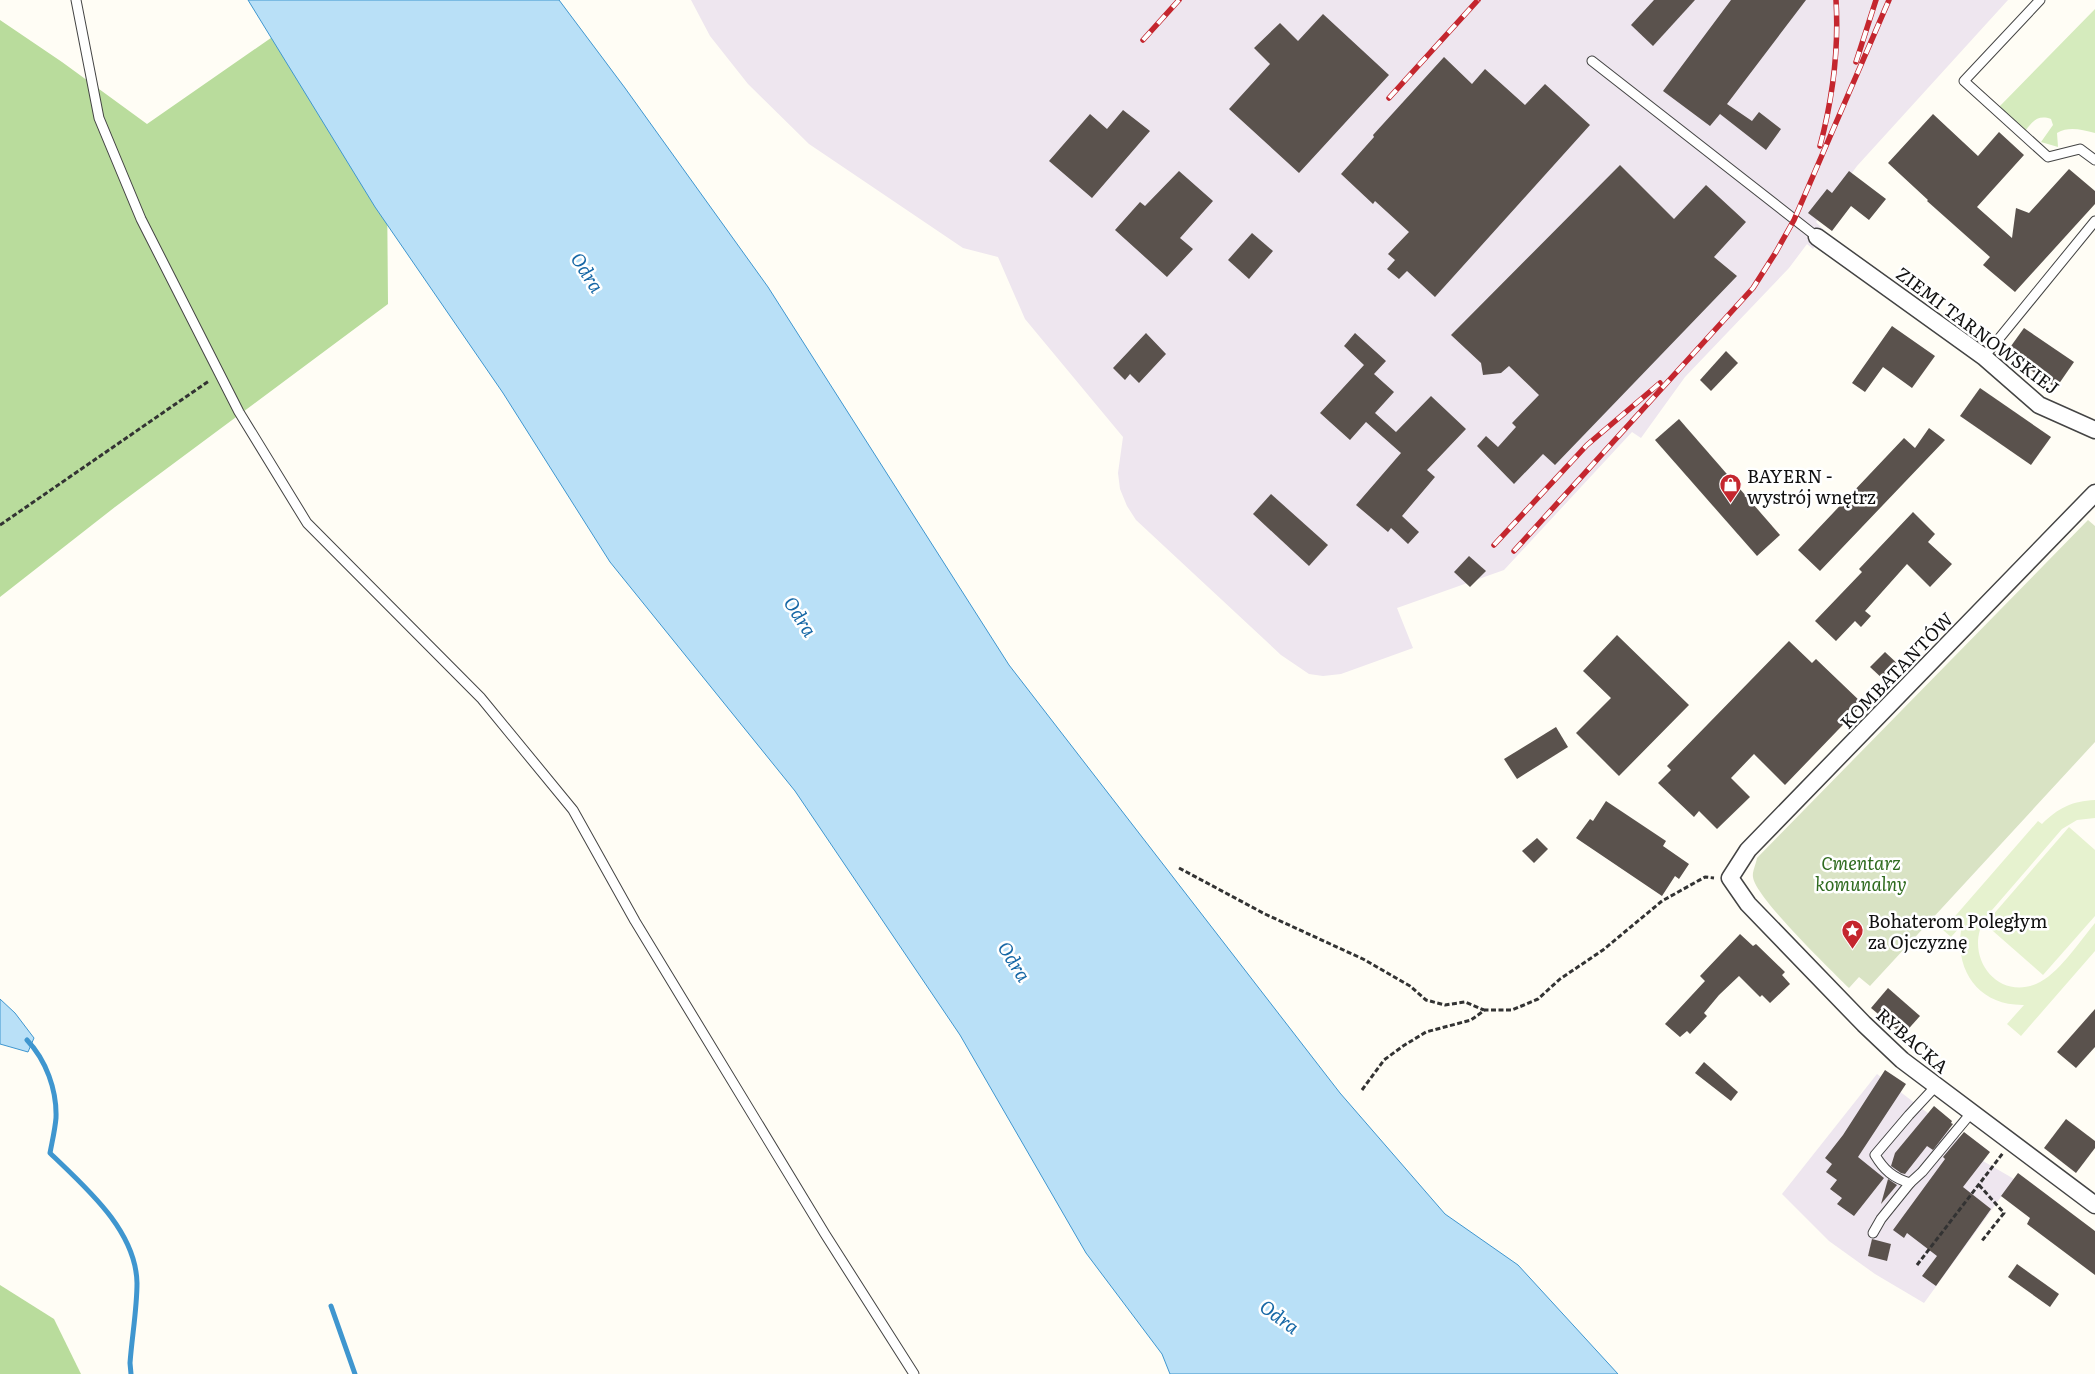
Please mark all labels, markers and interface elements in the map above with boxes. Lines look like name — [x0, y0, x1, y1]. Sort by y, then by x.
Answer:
water label: Odra — [565, 246, 611, 298]
street label: ZIEMI TARNOWSKIEJ — [1891, 260, 2065, 400]
place label: BAYERN - wystrój wnętrz — [1747, 462, 1876, 510]
shop icon: BAYERN - wystrój wnętrz — [1719, 473, 1743, 504]
water label: Odra — [778, 590, 824, 642]
street label: KOMBATANTÓW — [1833, 605, 1959, 734]
park label: Cmentarz komunalny — [1815, 849, 1907, 897]
place label: Bohaterom Poległym za Ojczyznę — [1868, 907, 2047, 955]
place icon: Bohaterom Poległym za Ojczyznę — [1840, 918, 1864, 949]
water label: Odra — [992, 935, 1038, 987]
street label: RYBACKA — [1871, 1001, 1955, 1079]
water label: Odra — [1254, 1292, 1306, 1340]

